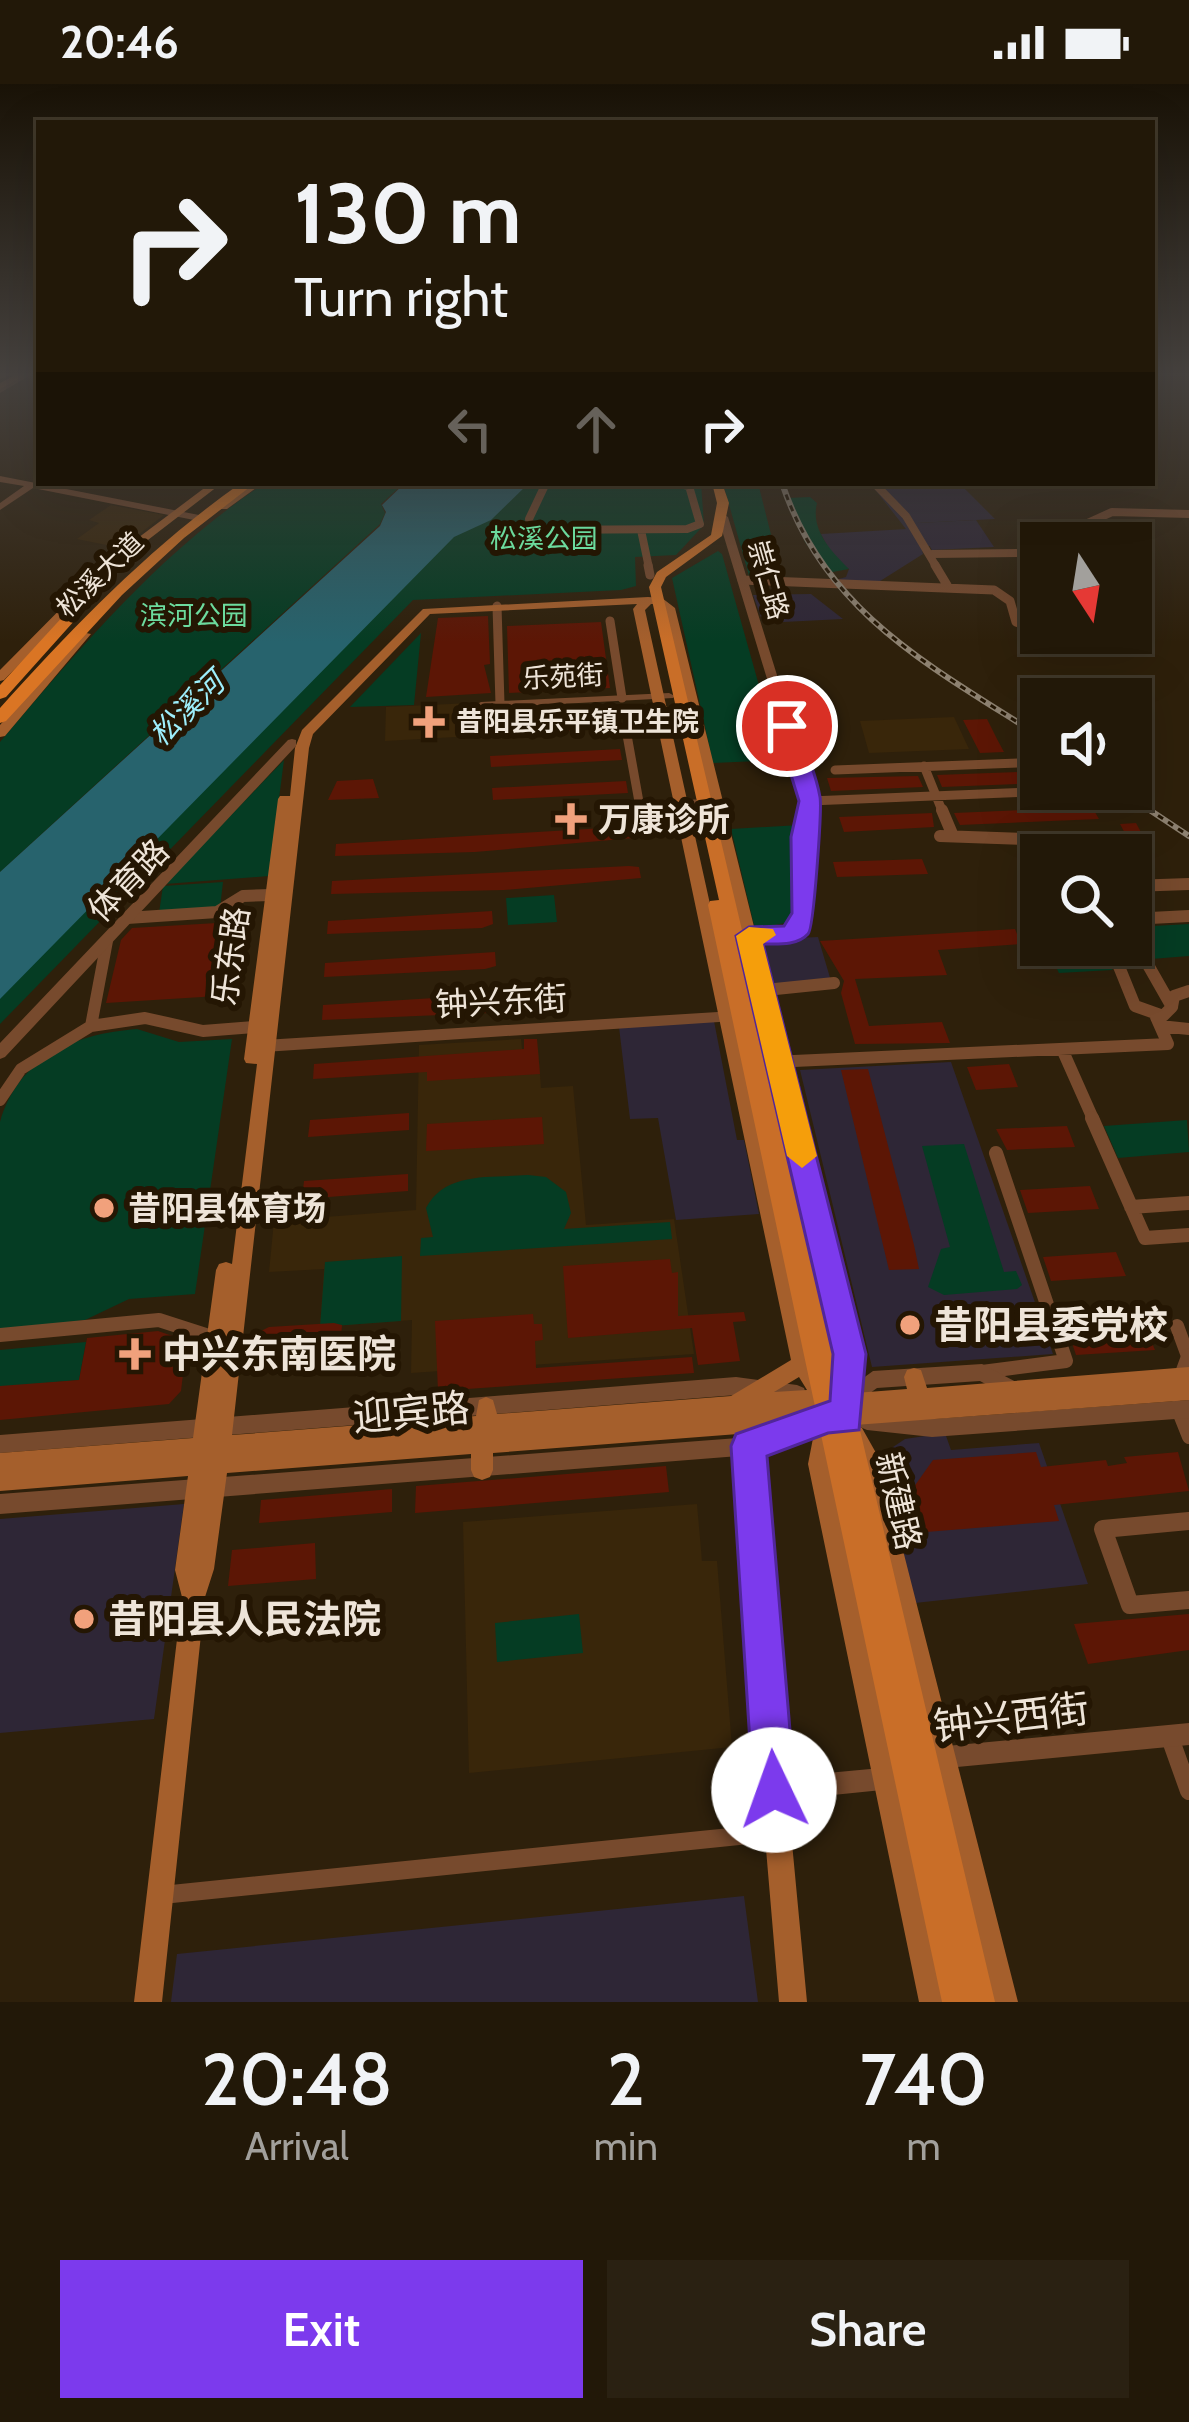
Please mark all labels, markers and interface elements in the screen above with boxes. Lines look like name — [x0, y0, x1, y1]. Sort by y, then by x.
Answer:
text: 20:46 — [60, 15, 179, 69]
text: 130 m — [294, 162, 521, 264]
icon: right — [96, 168, 252, 324]
text: Turn right — [294, 264, 508, 330]
icon: left — [437, 396, 503, 462]
icon: ahead — [563, 396, 629, 462]
icon: right — [689, 396, 755, 462]
park label: 松溪公园 — [490, 522, 598, 555]
north arrow — [1020, 522, 1152, 654]
map controls — [1020, 522, 1152, 966]
street label: 松溪大道 — [49, 525, 150, 624]
street label: 崇仁路 — [741, 536, 796, 623]
park label: 滨河公园 — [140, 599, 248, 632]
street label: 乐苑街 — [522, 658, 604, 695]
water label: 松溪河 — [141, 661, 235, 753]
pin — [736, 675, 838, 777]
button: sound — [1020, 678, 1152, 810]
icon: arrive — [754, 693, 820, 759]
place label: 昔阳县乐平镇卫生院 — [456, 705, 699, 738]
marker: 昔阳县乐平镇卫生院 — [413, 706, 445, 738]
place label: 万康诊所 — [598, 799, 730, 839]
marker: 万康诊所 — [555, 803, 587, 835]
street label: 体育路 — [79, 830, 177, 930]
button: search — [1020, 834, 1152, 966]
street label: 乐东路 — [203, 904, 257, 1008]
street label: 钟兴东街 — [434, 978, 568, 1024]
place label: 昔阳县体育场 — [128, 1188, 326, 1228]
marker: 昔阳县体育场 — [91, 1195, 117, 1221]
place label: 昔阳县委党校 — [934, 1301, 1168, 1349]
marker: 昔阳县委党校 — [897, 1312, 923, 1338]
place label: 中兴东南医院 — [162, 1330, 396, 1378]
marker: 中兴东南医院 — [119, 1338, 151, 1370]
street label: 迎宾路 — [351, 1383, 471, 1441]
street label: 新建路 — [868, 1448, 930, 1554]
place label: 昔阳县人民法院 — [108, 1595, 381, 1643]
marker: 昔阳县人民法院 — [71, 1606, 97, 1632]
street label: 钟兴西街 — [931, 1684, 1091, 1750]
position arrow — [711, 1727, 837, 1853]
text: 20:48 — [201, 2036, 393, 2123]
text: 2 — [607, 2036, 645, 2123]
text: 740 — [859, 2036, 988, 2123]
text: Arrival — [245, 2122, 349, 2170]
text: min — [594, 2122, 658, 2170]
text: m — [906, 2122, 941, 2170]
button: Exit — [60, 2260, 583, 2398]
button: Share — [607, 2260, 1129, 2398]

